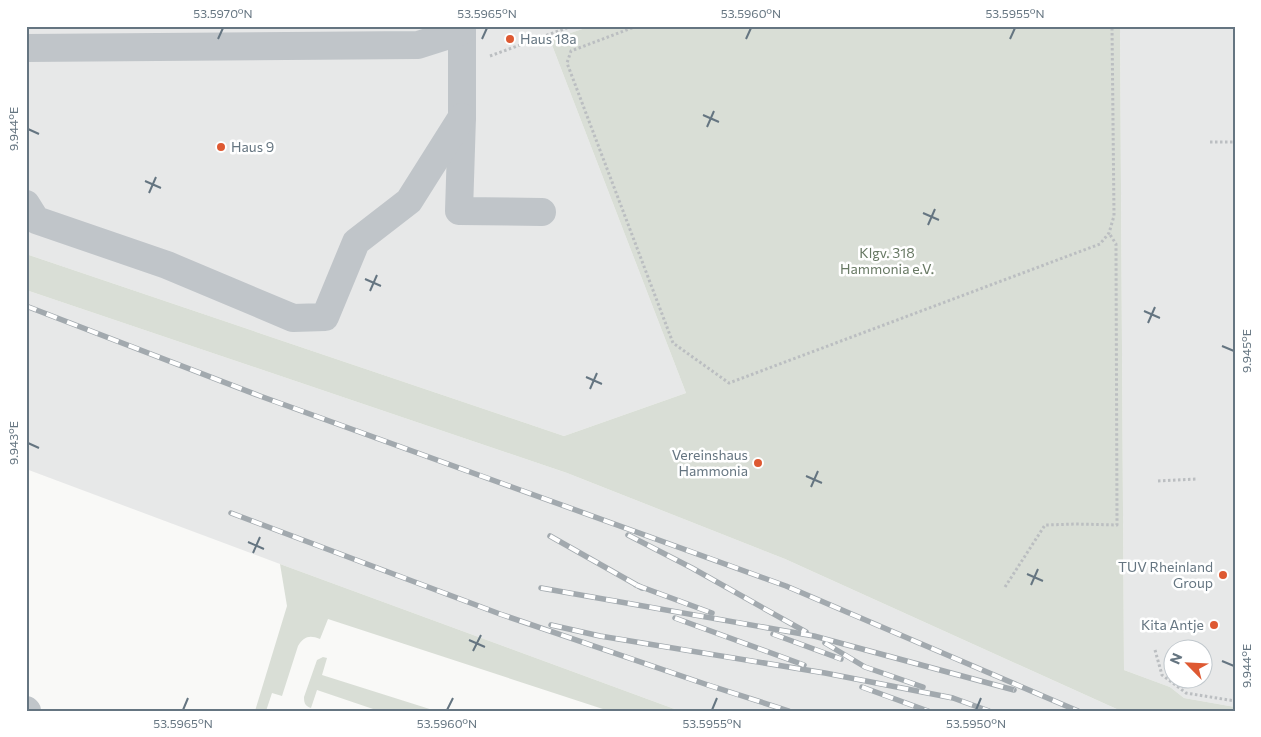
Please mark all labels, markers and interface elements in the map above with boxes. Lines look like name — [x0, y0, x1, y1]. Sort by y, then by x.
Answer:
text: 53.5970°N — [193, 6, 253, 20]
text: 53.5965°N — [457, 6, 517, 20]
text: 53.5960°N — [721, 6, 781, 20]
text: 53.5955°N — [985, 6, 1045, 20]
place label: Haus 18a — [520, 30, 577, 47]
marker: Haus 18a — [504, 33, 516, 45]
text: 9.944°E — [6, 107, 20, 151]
place label: Haus 9 — [231, 138, 274, 155]
marker: Haus 9 — [215, 141, 227, 153]
park label: Klgv. 318 Hammonia e.V. — [840, 244, 934, 277]
text: 9.945°E — [1239, 329, 1253, 373]
text: 9.943°E — [6, 421, 20, 465]
place label: Vereinshaus Hammonia — [672, 446, 748, 479]
marker: Vereinshaus Hammonia — [752, 457, 764, 469]
place label: TUV Rheinland Group — [1118, 558, 1213, 591]
marker: TUV Rheinland Group — [1217, 569, 1229, 581]
place label: Kita Antje — [1141, 616, 1204, 633]
marker: Kita Antje — [1208, 619, 1220, 631]
north arrow — [1164, 640, 1214, 690]
text: 9.944°E — [1239, 644, 1253, 688]
text: N — [1166, 650, 1186, 667]
text: 53.5965°N — [153, 716, 213, 730]
text: 53.5960°N — [417, 716, 477, 730]
text: 53.5955°N — [682, 716, 742, 730]
text: 53.5950°N — [946, 716, 1006, 730]

